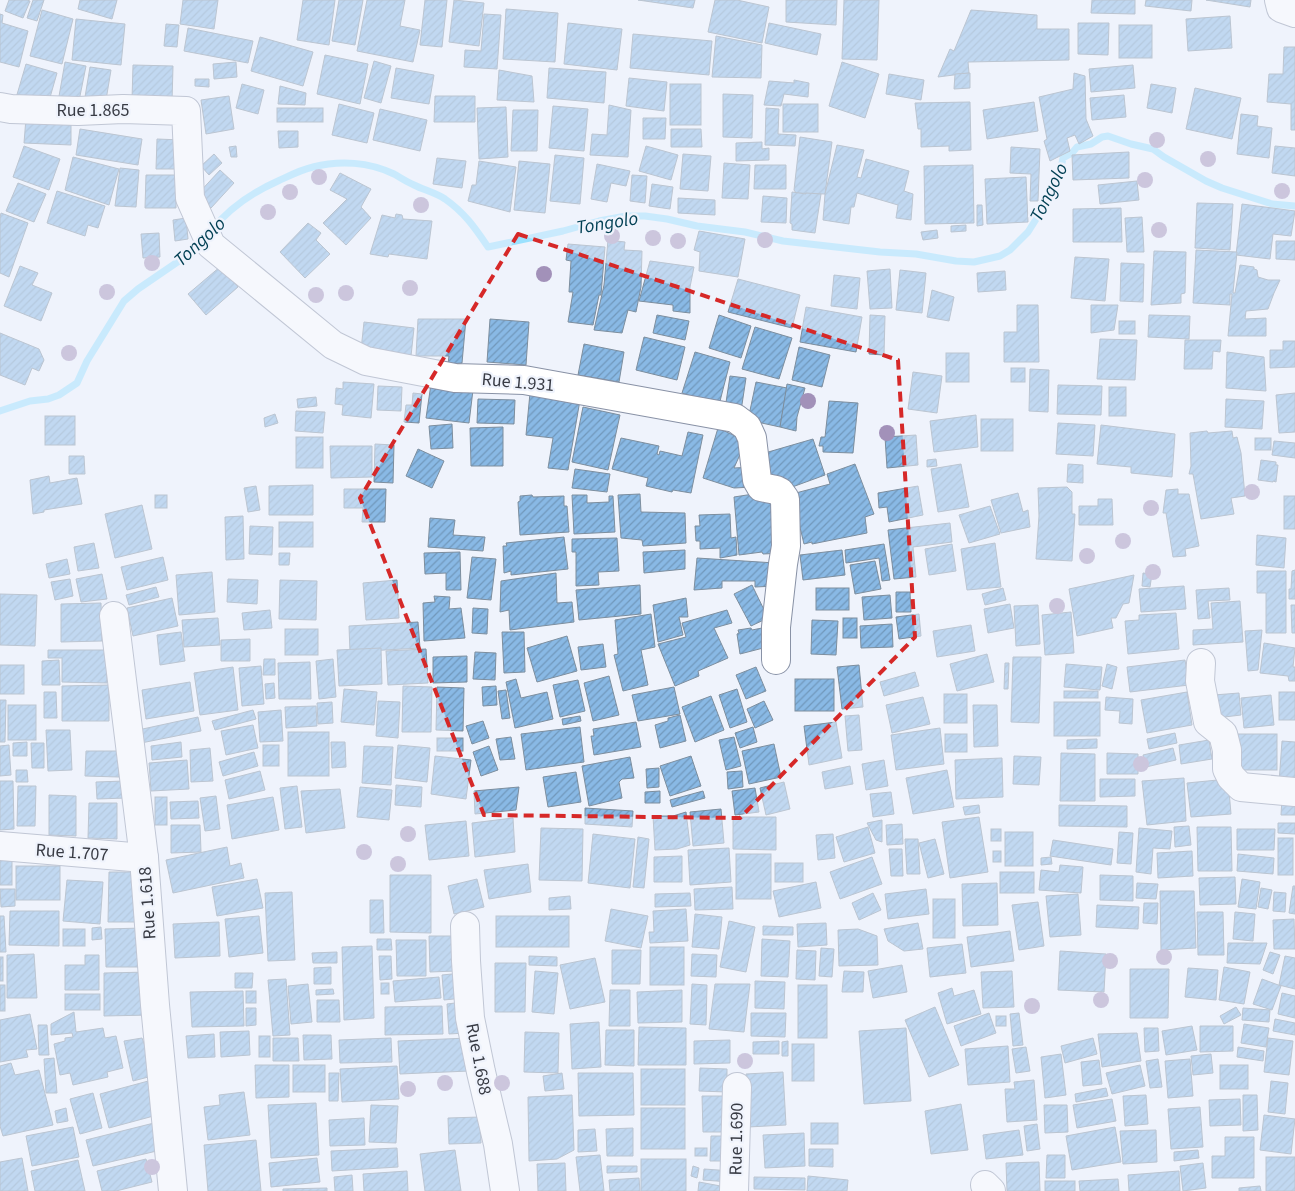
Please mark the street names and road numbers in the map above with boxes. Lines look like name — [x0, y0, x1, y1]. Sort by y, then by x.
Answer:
street label: Rue 1.865 — [57, 98, 129, 123]
street label: Rue 1.931 — [481, 367, 555, 398]
street label: Rue 1.707 — [35, 837, 109, 868]
street label: Rue 1.618 — [132, 866, 163, 940]
street label: Rue 1.688 — [459, 1021, 498, 1097]
street label: Rue 1.690 — [723, 1102, 750, 1176]

